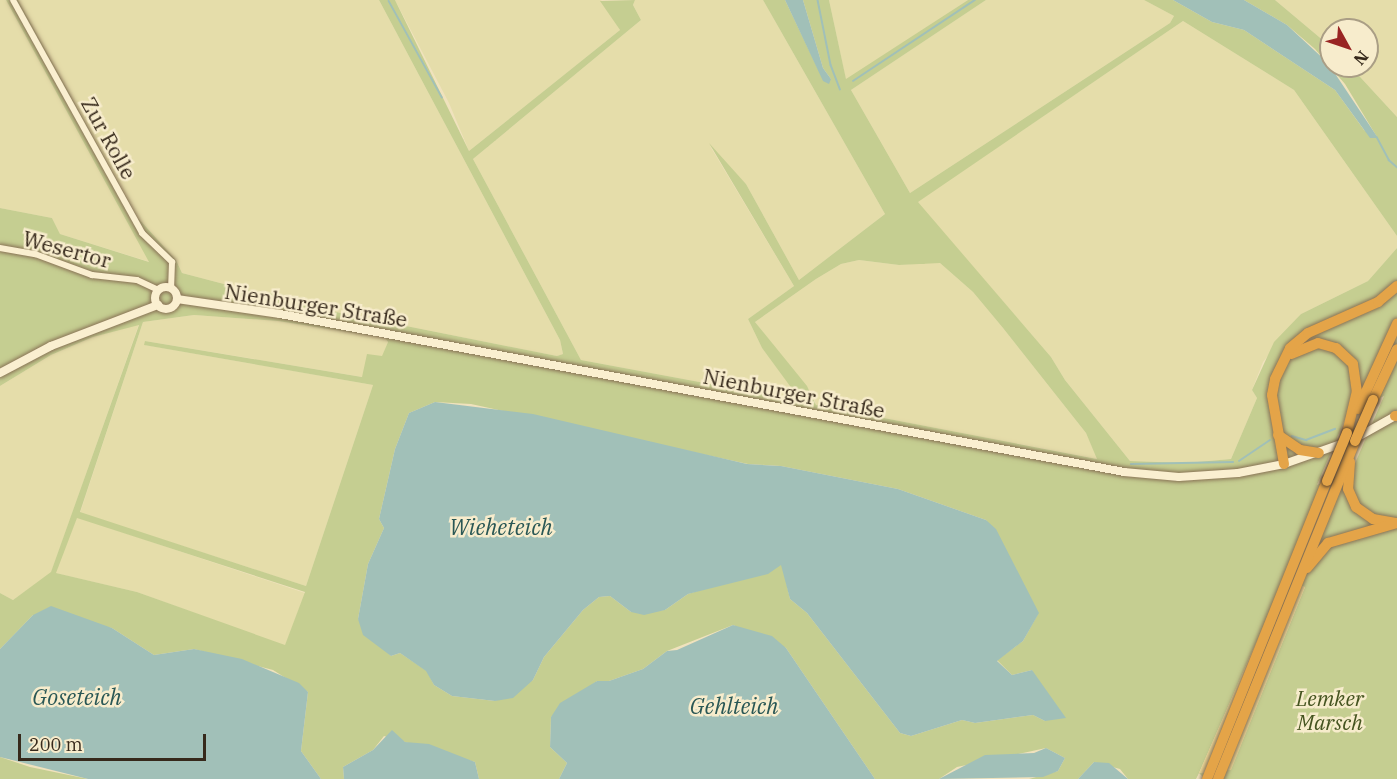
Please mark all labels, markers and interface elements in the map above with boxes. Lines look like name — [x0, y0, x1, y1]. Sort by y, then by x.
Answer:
north arrow — [1319, 18, 1379, 78]
text: N — [1350, 47, 1373, 70]
street label: Zur Rolle — [76, 93, 142, 183]
street label: Wesertor — [20, 225, 114, 273]
street label: Nienburger Straße — [223, 278, 409, 332]
street label: Nienburger Straße — [701, 363, 887, 423]
water label: Wieheteich — [449, 514, 553, 540]
water label: Goseteich — [32, 684, 122, 710]
park label: Lemker Marsch — [1296, 685, 1364, 735]
water label: Gehlteich — [690, 693, 778, 719]
scale bar — [21, 722, 208, 760]
text: 200 m — [29, 733, 83, 756]

